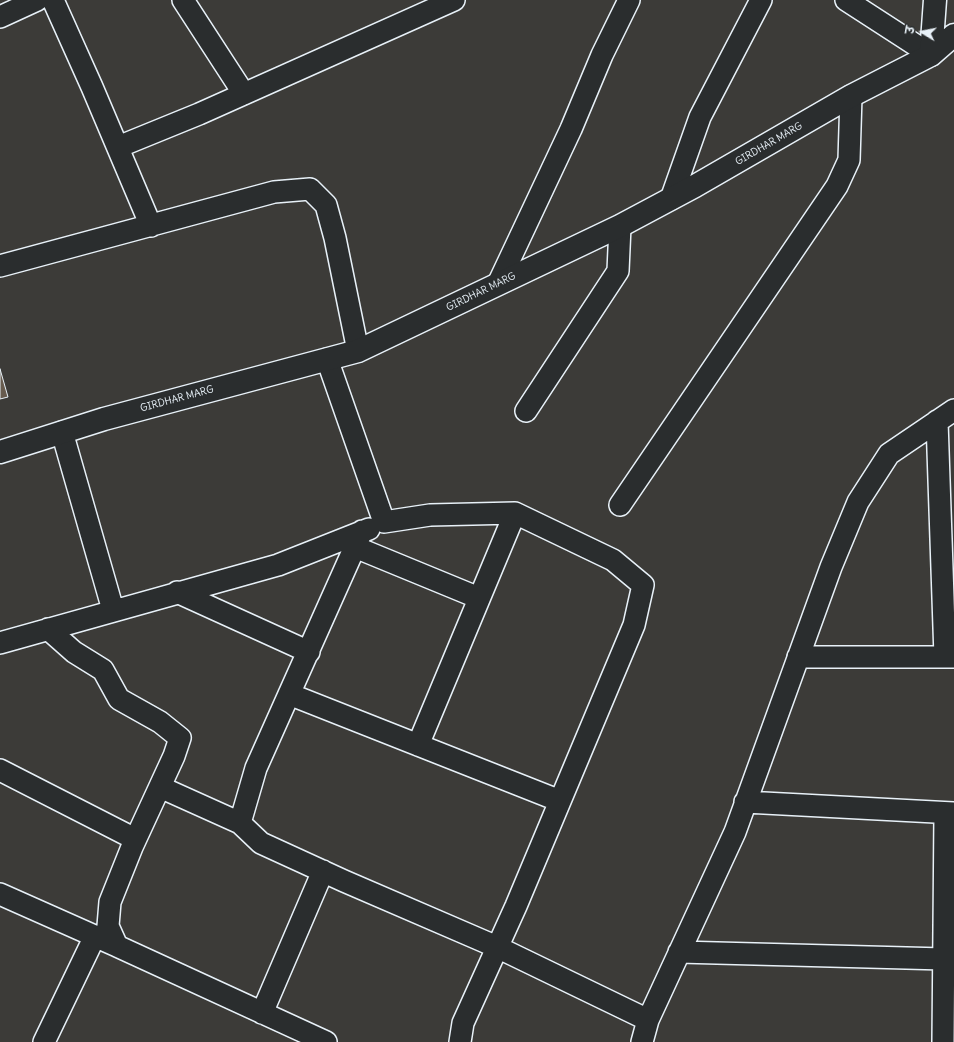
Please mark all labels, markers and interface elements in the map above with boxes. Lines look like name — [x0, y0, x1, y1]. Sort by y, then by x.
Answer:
north arrow — [902, 12, 942, 52]
text: उ — [903, 25, 918, 35]
street label: GIRDHAR MARG — [733, 120, 805, 168]
street label: GIRDHAR MARG — [444, 270, 518, 314]
street label: GIRDHAR MARG — [139, 383, 215, 415]

